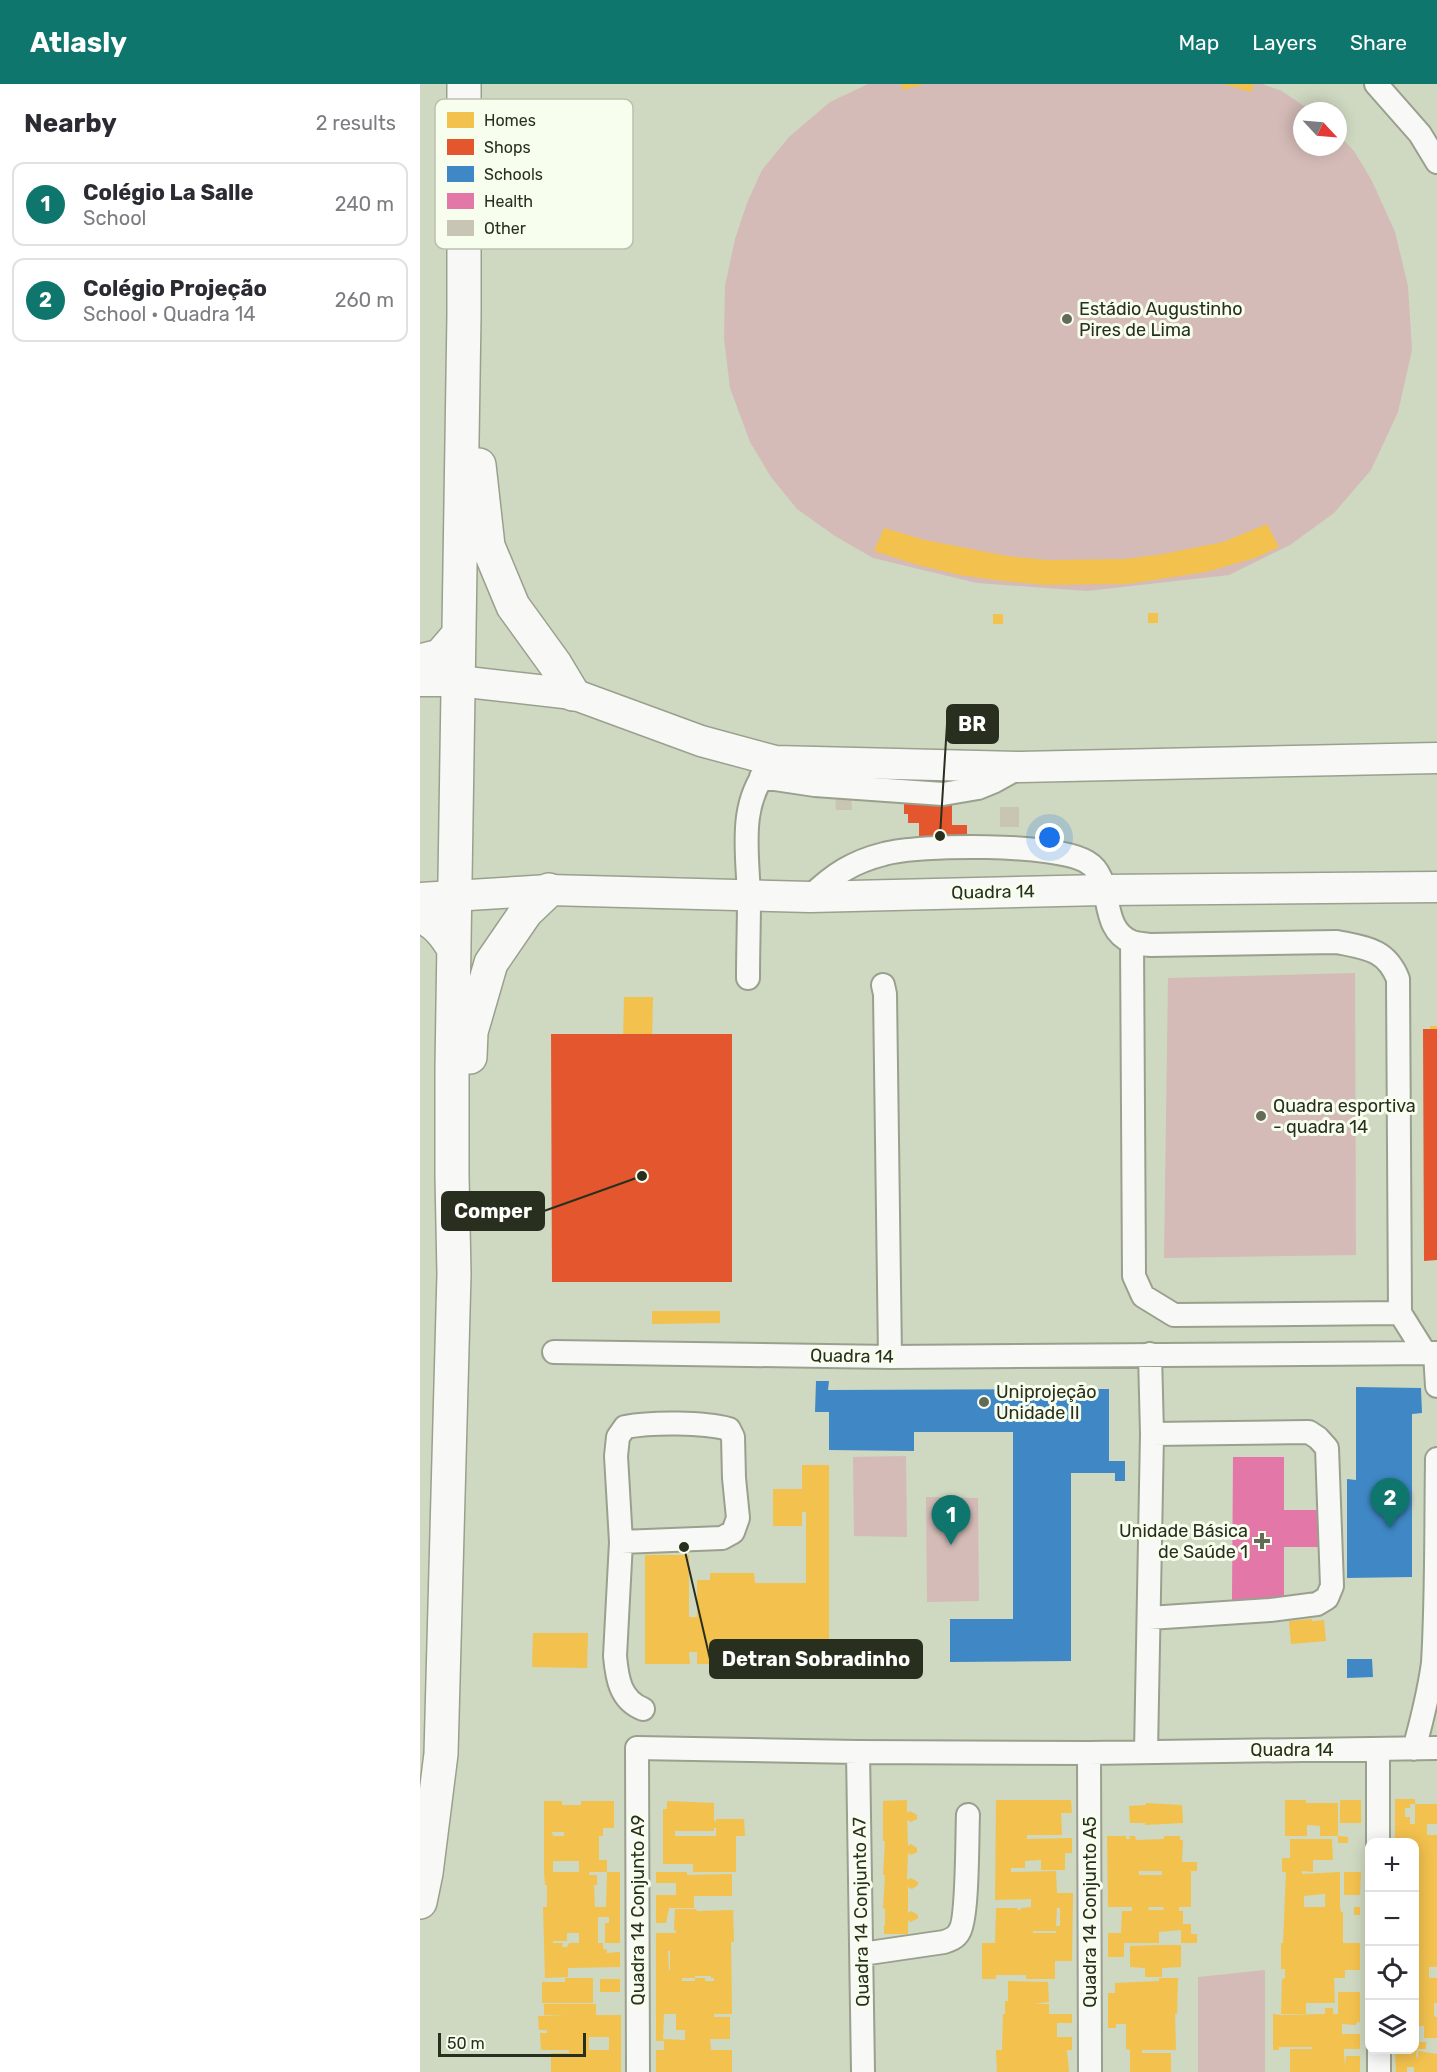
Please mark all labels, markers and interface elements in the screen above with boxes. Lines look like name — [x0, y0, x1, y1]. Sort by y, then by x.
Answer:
text: Atlasly — [30, 26, 127, 59]
text: Map — [1178, 30, 1219, 55]
text: Layers — [1252, 30, 1317, 55]
text: Share — [1350, 30, 1407, 55]
legend — [435, 99, 633, 249]
north arrow — [1293, 102, 1347, 156]
text: Nearby — [24, 108, 117, 139]
text: 2 results — [316, 111, 396, 135]
text: Homes — [484, 111, 536, 130]
text: Shops — [484, 138, 531, 157]
text: Schools — [484, 165, 543, 184]
text: Colégio La Salle — [83, 179, 254, 206]
text: 1 — [41, 192, 50, 216]
text: 240 m — [335, 192, 394, 216]
text: Health — [484, 192, 533, 211]
text: School — [83, 206, 146, 230]
text: Other — [484, 219, 526, 238]
text: Colégio Projeção — [83, 275, 267, 302]
text: 2 — [39, 288, 52, 312]
text: 260 m — [335, 288, 394, 312]
place label: Estádio Augustinho Pires de Lima — [1079, 298, 1243, 341]
text: School · Quadra 14 — [83, 302, 256, 326]
marker: Estádio Augustinho Pires de Lima — [1060, 312, 1074, 326]
callout: BR — [947, 705, 998, 743]
text: BR — [958, 712, 986, 736]
your location — [1035, 823, 1064, 852]
street label: Quadra 14 — [951, 880, 1035, 904]
place label: Quadra esportiva - quadra 14 — [1273, 1095, 1416, 1138]
marker: Quadra esportiva - quadra 14 — [1254, 1109, 1268, 1123]
callout: Comper — [442, 1192, 544, 1230]
text: Comper — [454, 1199, 532, 1223]
street label: Quadra 14 — [810, 1344, 894, 1368]
place label: Uniprojeção Unidade II — [996, 1381, 1096, 1424]
marker: Uniprojeção Unidade II — [977, 1395, 991, 1409]
pin: 2 — [1370, 1478, 1410, 1528]
pin: 1 — [932, 1496, 970, 1545]
place label: Unidade Básica de Saúde 1 — [1119, 1520, 1248, 1563]
marker: Unidade Básica de Saúde 1 — [1253, 1532, 1271, 1550]
callout: Detran Sobradinho — [710, 1640, 922, 1678]
text: Detran Sobradinho — [722, 1647, 910, 1671]
street label: Quadra 14 — [1250, 1739, 1334, 1761]
street label: Quadra 14 Conjunto A9 — [627, 1815, 649, 2005]
street label: Quadra 14 Conjunto A5 — [1079, 1816, 1101, 2008]
street label: Quadra 14 Conjunto A7 — [848, 1817, 874, 2007]
map controls — [1365, 1838, 1419, 2054]
button: + — [1365, 1838, 1419, 1892]
button: − — [1365, 1892, 1419, 1946]
button: locate — [1365, 1946, 1419, 2000]
button: layers — [1365, 2000, 1419, 2054]
scale bar — [438, 2030, 586, 2058]
text: 50 m — [447, 2034, 485, 2053]

